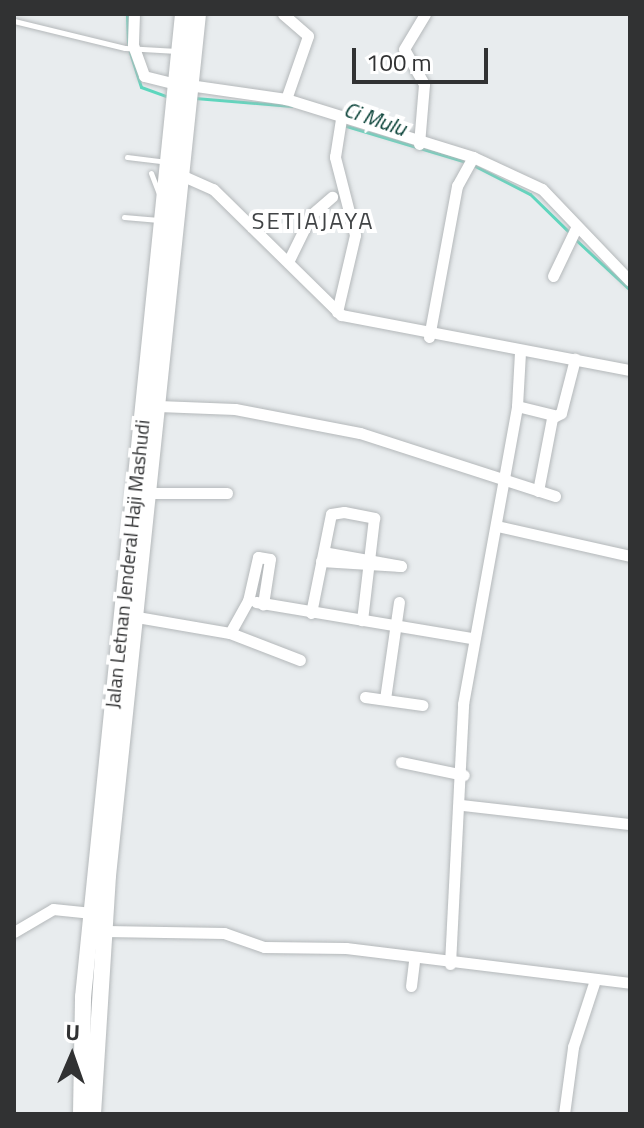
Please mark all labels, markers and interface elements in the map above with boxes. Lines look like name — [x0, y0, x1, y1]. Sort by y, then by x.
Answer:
scale bar — [356, 32, 492, 82]
text: 100 m — [366, 44, 432, 80]
water label: Ci Mulu — [340, 96, 410, 142]
district label: SETIAJAYA — [251, 207, 375, 235]
street label: Jalan Letnan Jenderal Haji Mashudi — [100, 418, 154, 710]
text: U — [65, 1015, 81, 1049]
north arrow — [32, 1016, 112, 1096]

